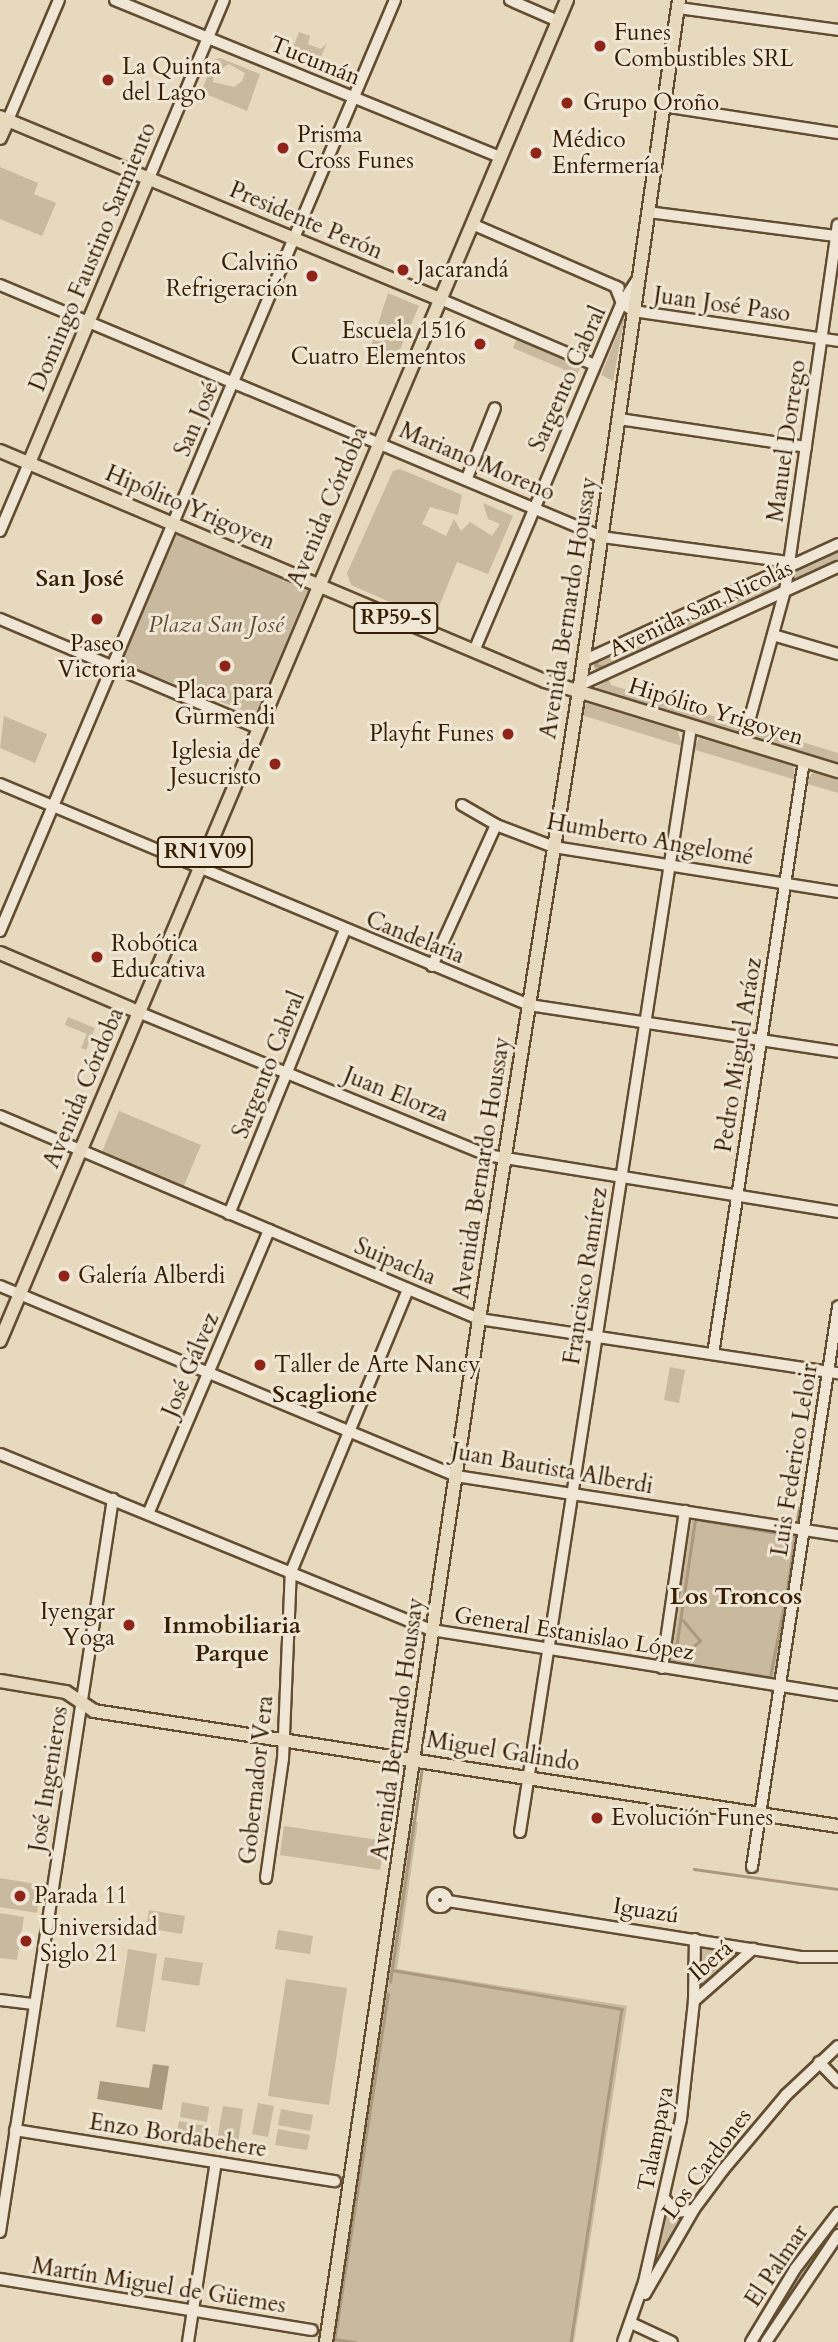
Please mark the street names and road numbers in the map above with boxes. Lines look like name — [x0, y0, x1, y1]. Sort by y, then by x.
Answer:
street label: Tucumán — [266, 30, 364, 92]
street label: Domingo Faustino Sarmiento — [24, 118, 162, 396]
street label: Presidente Perón — [225, 176, 387, 266]
street label: Juan José Paso — [652, 282, 792, 328]
street label: Sargento Cabral — [524, 302, 612, 456]
street label: Manuel Dorrego — [762, 358, 812, 524]
street label: San José — [169, 377, 225, 461]
street label: Mariano Moreno — [395, 417, 559, 507]
street label: Avenida Córdoba — [282, 423, 374, 591]
street label: Hipólito Yrigoyen — [101, 460, 279, 556]
street label: Avenida Bernardo Houssay — [535, 475, 603, 741]
street label: Avenida San Nicolás — [605, 554, 797, 664]
road number: RP59-S — [352, 600, 440, 636]
street label: Hipólito Yrigoyen — [625, 672, 807, 752]
street label: Humberto Angelomé — [545, 808, 755, 872]
road number: RN1V09 — [156, 834, 254, 870]
street label: Candelaria — [362, 906, 468, 970]
street label: Pedro Miguel Aráoz — [710, 956, 768, 1154]
street label: Sargento Cabral — [227, 987, 311, 1143]
street label: Avenida Córdoba — [38, 1004, 130, 1172]
street label: Avenida Bernardo Houssay — [448, 1035, 516, 1301]
street label: Juan Elorza — [340, 1061, 452, 1129]
street label: Francisco Ramírez — [558, 1185, 614, 1367]
street label: Suipacha — [350, 1233, 440, 1291]
street label: José Gálvez — [157, 1309, 225, 1421]
street label: Luis Federico Leloir — [766, 1362, 824, 1558]
street label: Juan Bautista Alberdi — [449, 1438, 655, 1500]
street label: Avenida Bernardo Houssay — [366, 1596, 430, 1862]
street label: General Estanislao López — [452, 1601, 696, 1667]
street label: Gobernador Vera — [234, 1694, 280, 1866]
street label: José Ingenieros — [24, 1704, 74, 1854]
street label: Miguel Galindo — [425, 1726, 581, 1778]
street label: Iguazú — [611, 1892, 681, 1930]
street label: Iberá — [683, 1935, 739, 1987]
street label: Talampaya — [632, 2084, 680, 2194]
street label: Los Cardones — [656, 2103, 758, 2225]
street label: Enzo Bordabehere — [87, 2108, 269, 2164]
street label: El Palmar — [739, 2220, 815, 2312]
street label: Martín Miguel de Güemes — [30, 2252, 288, 2320]

